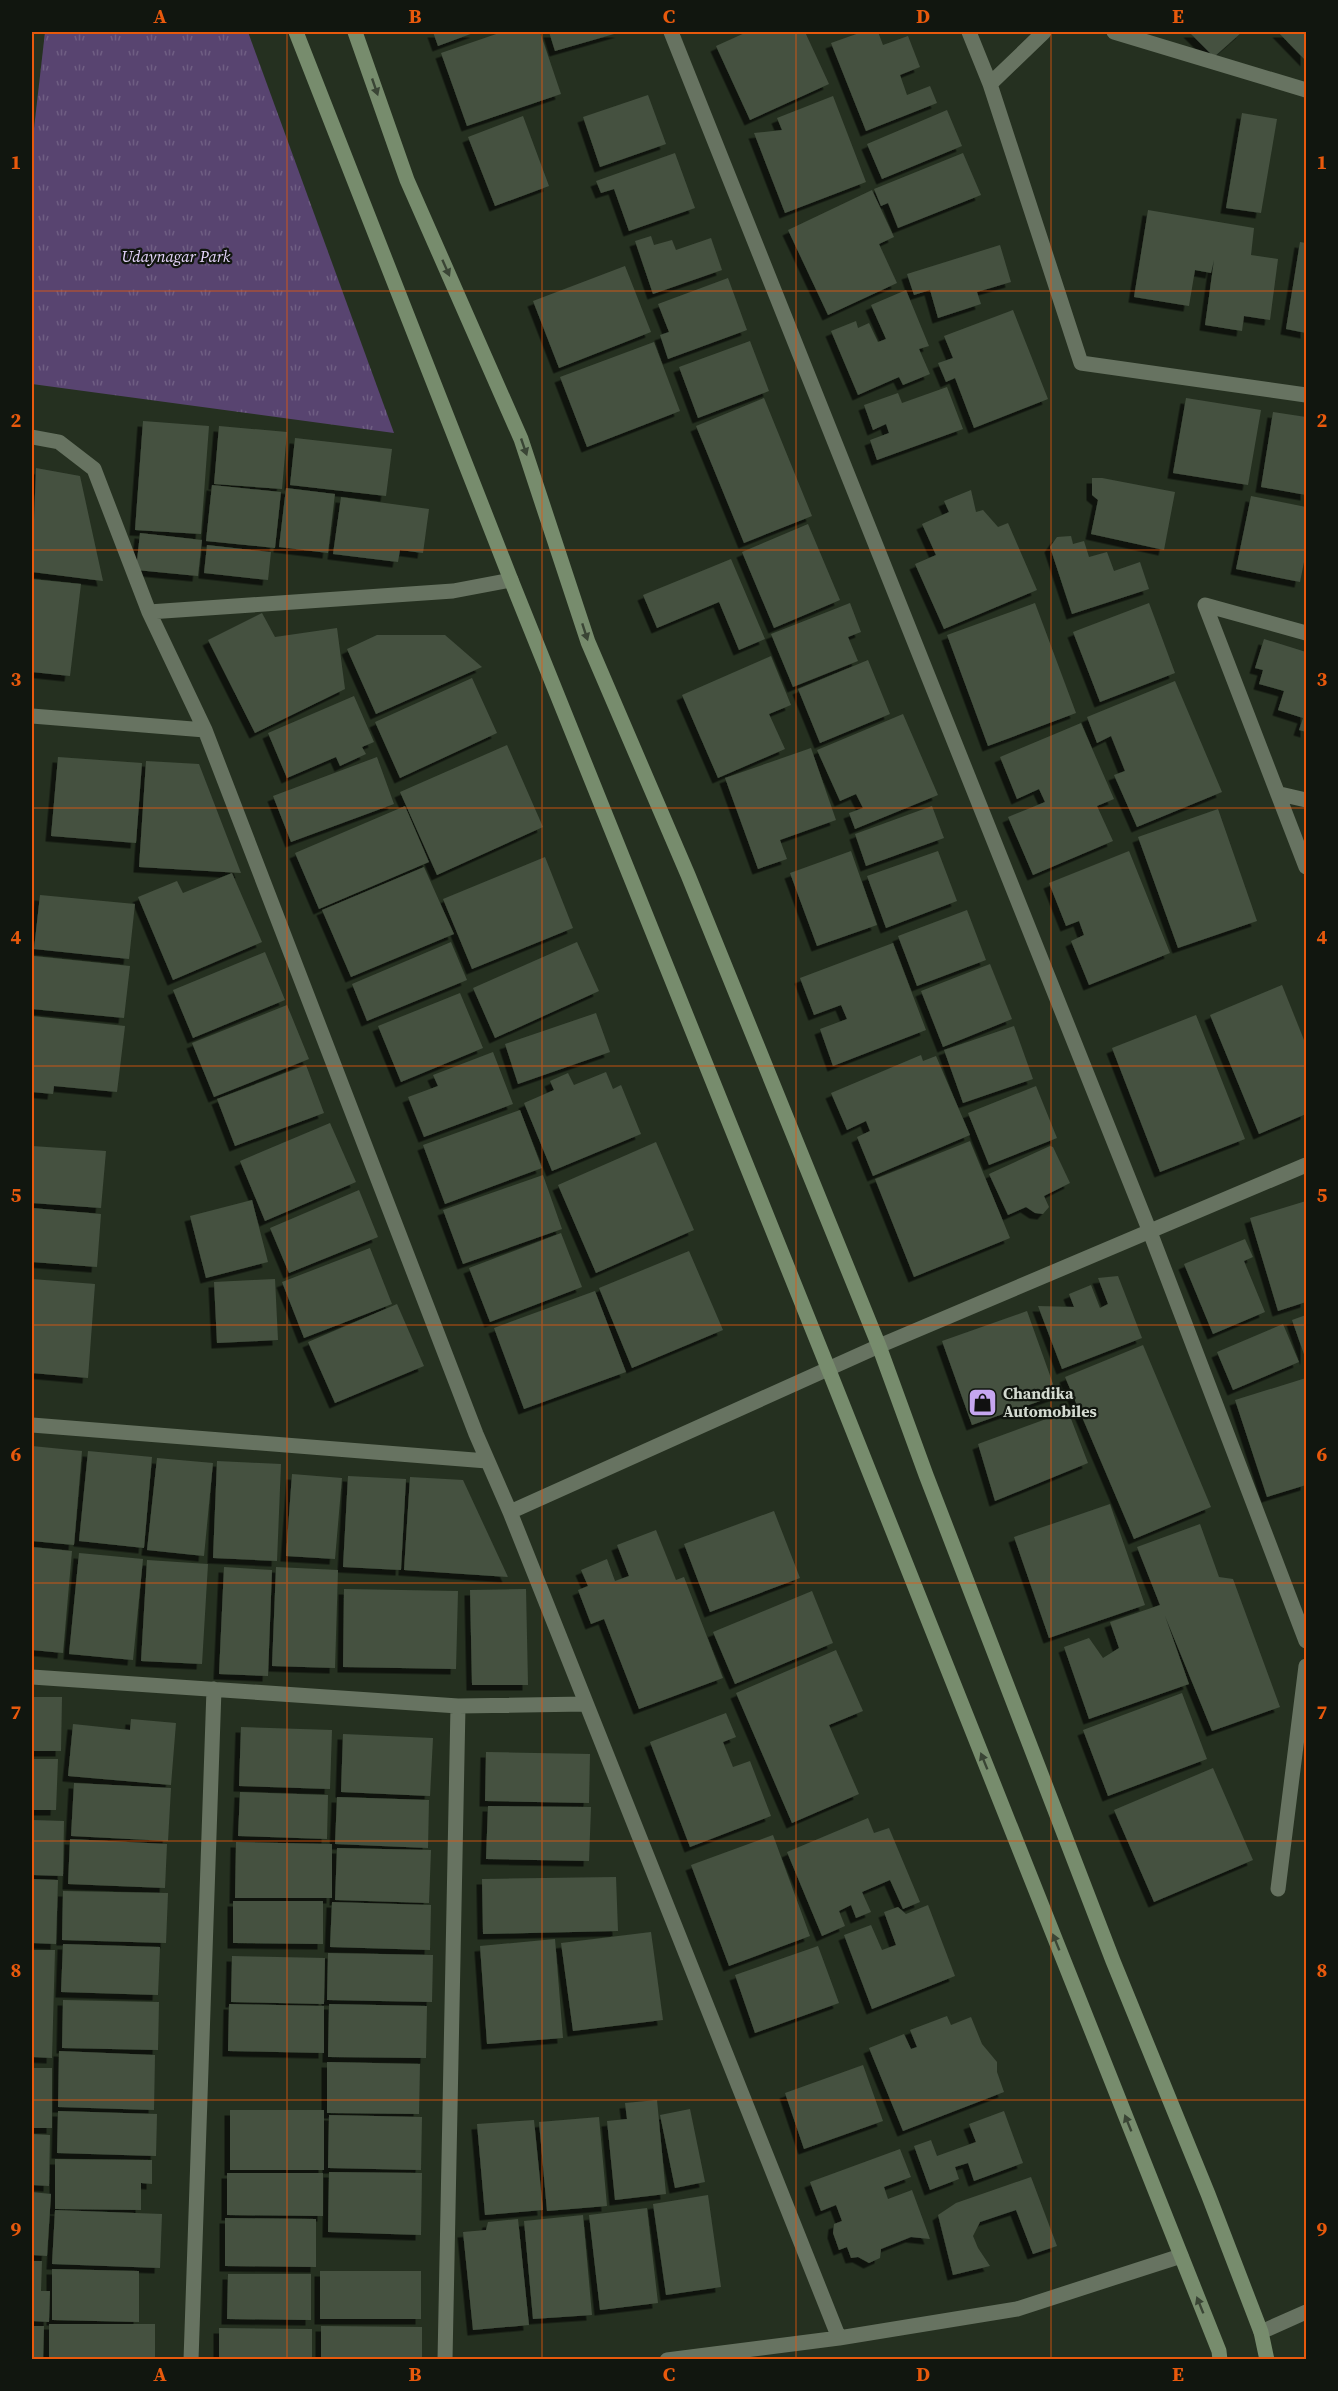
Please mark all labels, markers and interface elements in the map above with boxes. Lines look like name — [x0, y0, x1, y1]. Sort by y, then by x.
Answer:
text: A — [153, 2, 167, 30]
text: B — [408, 2, 422, 30]
text: C — [663, 2, 675, 30]
text: D — [916, 2, 930, 30]
text: E — [1172, 2, 1184, 30]
one-way arrow — [370, 78, 380, 96]
text: 1 — [11, 148, 21, 176]
text: 1 — [1317, 148, 1327, 176]
park label: Udaynagar Park — [122, 245, 231, 267]
one-way arrow — [441, 260, 451, 278]
text: 2 — [11, 406, 22, 434]
text: 2 — [1317, 406, 1328, 434]
one-way arrow — [519, 438, 529, 456]
one-way arrow — [581, 623, 591, 641]
text: 3 — [11, 665, 22, 693]
text: 3 — [1317, 665, 1328, 693]
text: 4 — [11, 923, 22, 951]
text: 4 — [1317, 923, 1328, 951]
text: 5 — [11, 1181, 22, 1209]
text: 5 — [1317, 1181, 1328, 1209]
place label: Chandika Automobiles — [1003, 1382, 1097, 1422]
shop icon: Chandika Automobiles — [966, 1386, 998, 1418]
text: 6 — [11, 1440, 22, 1468]
text: 6 — [1317, 1440, 1328, 1468]
text: 7 — [11, 1698, 22, 1726]
text: 7 — [1317, 1698, 1328, 1726]
one-way arrow — [979, 1752, 988, 1770]
one-way arrow — [1051, 1933, 1060, 1951]
text: 8 — [11, 1956, 21, 1984]
text: 8 — [1317, 1956, 1327, 1984]
one-way arrow — [1123, 2114, 1133, 2132]
text: 9 — [11, 2215, 22, 2243]
text: 9 — [1317, 2215, 1328, 2243]
one-way arrow — [1195, 2295, 1205, 2313]
text: A — [153, 2360, 167, 2388]
text: B — [408, 2360, 422, 2388]
text: C — [663, 2360, 675, 2388]
text: D — [916, 2360, 930, 2388]
text: E — [1172, 2360, 1184, 2388]

